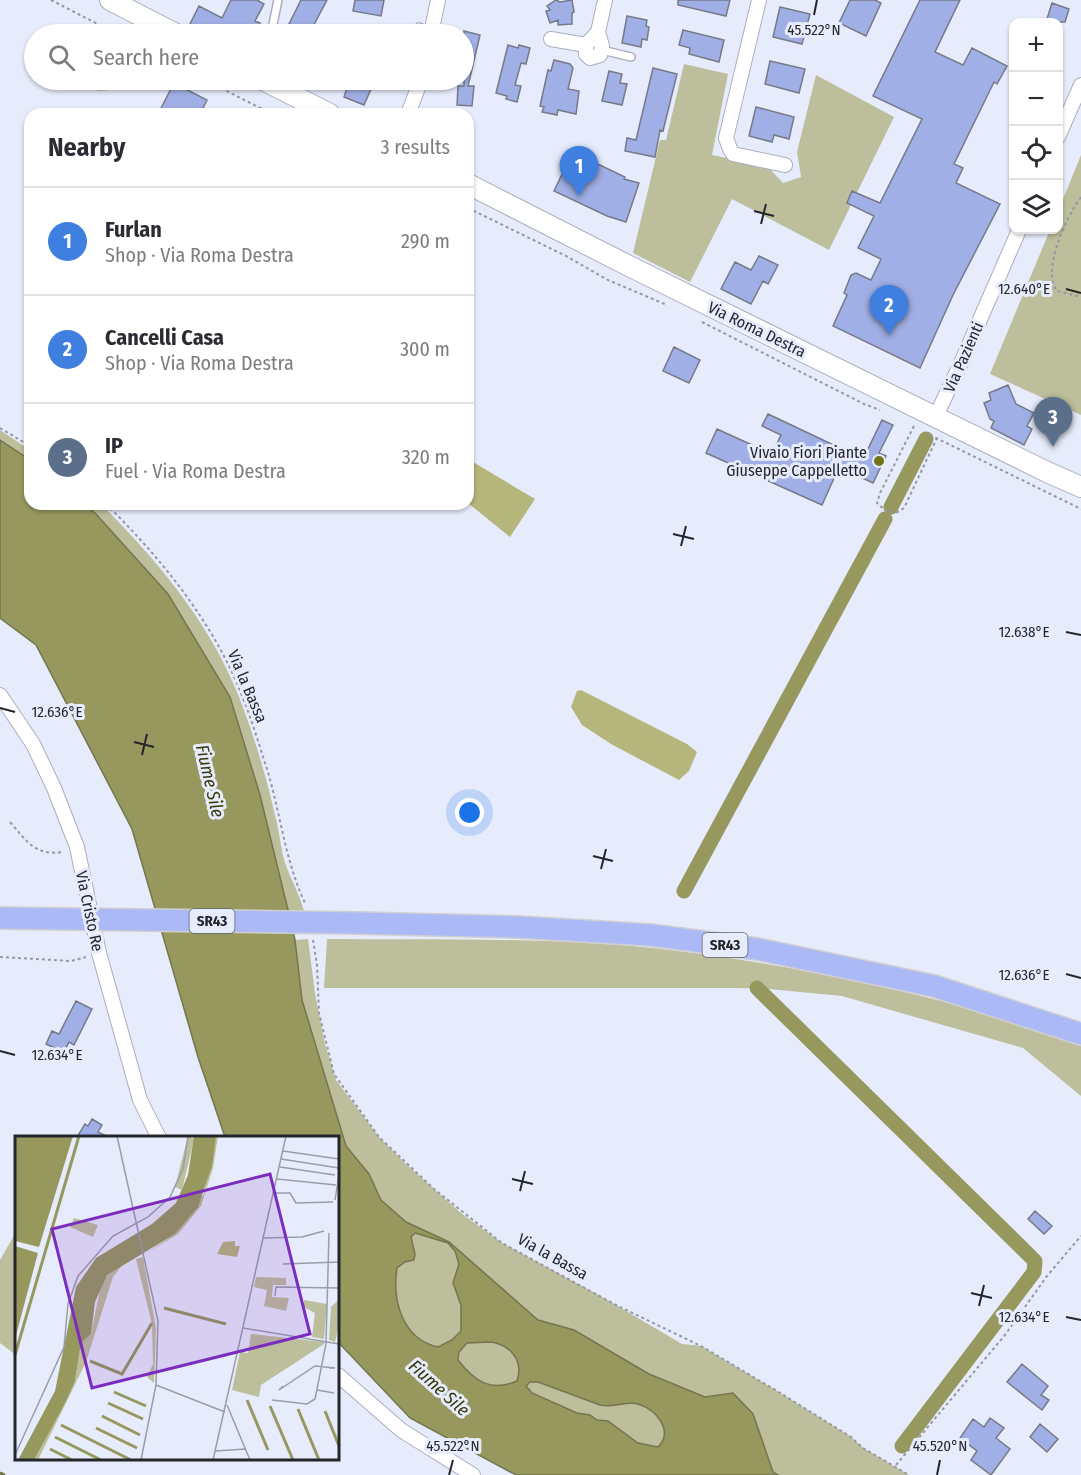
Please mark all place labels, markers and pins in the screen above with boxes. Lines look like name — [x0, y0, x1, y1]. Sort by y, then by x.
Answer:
pin: 1 — [560, 146, 598, 196]
pin: 2 — [870, 286, 908, 335]
pin: 3 — [1034, 398, 1072, 447]
place label: Vivaio Fiori Piante Giuseppe Cappelletto — [726, 443, 867, 480]
marker: Vivaio Fiori Piante Giuseppe Cappelletto — [872, 454, 886, 468]

